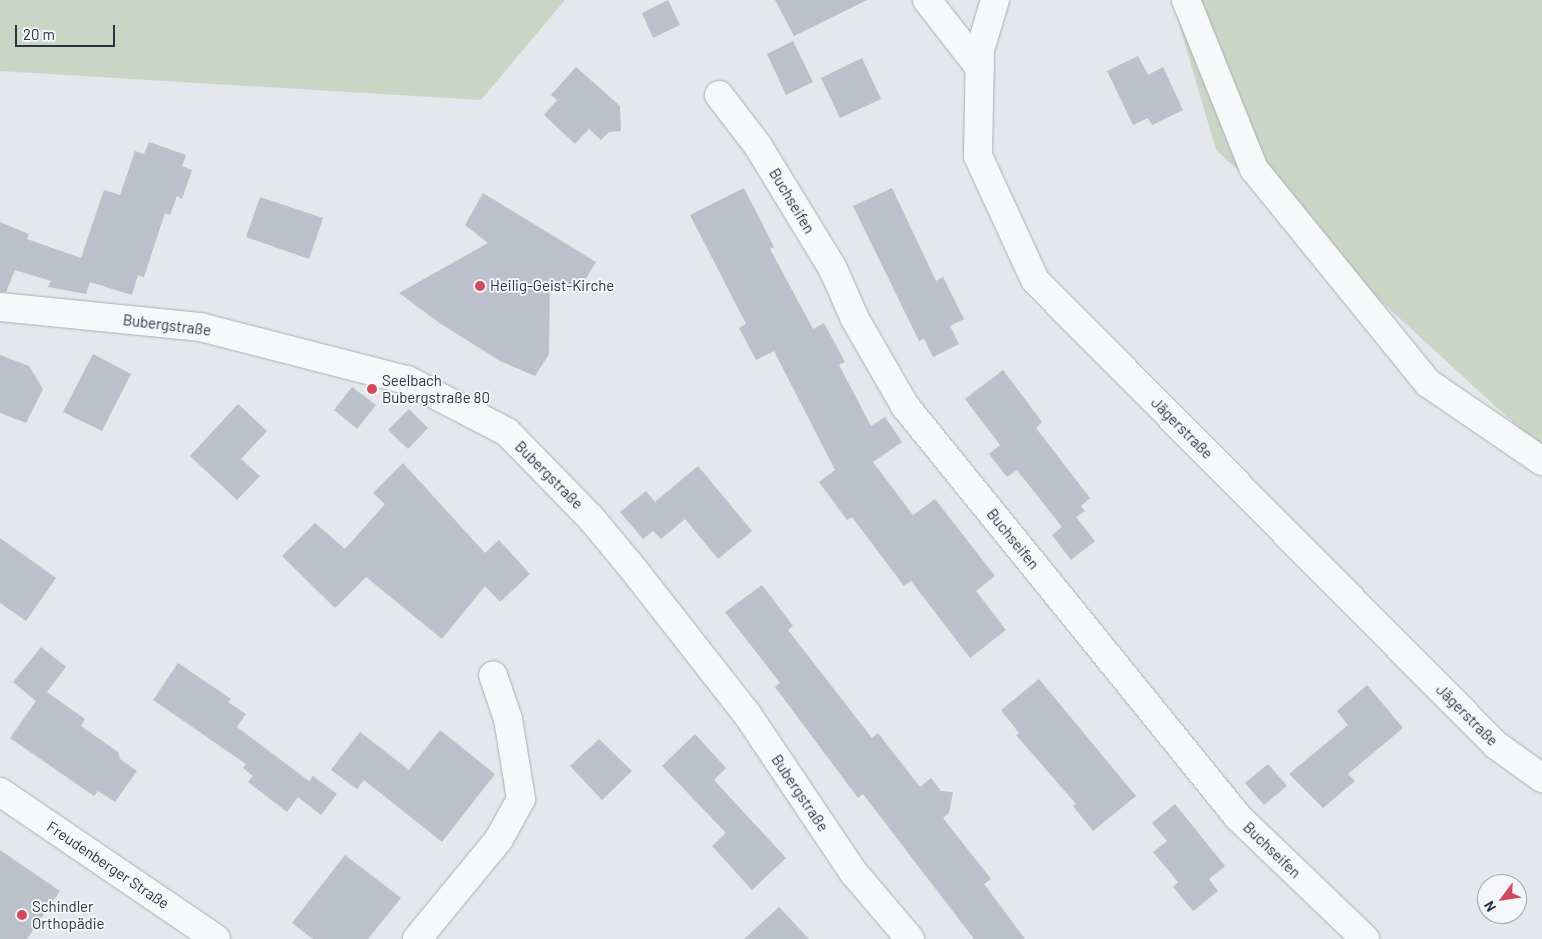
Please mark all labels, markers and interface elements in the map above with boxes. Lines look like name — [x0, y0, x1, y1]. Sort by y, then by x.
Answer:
scale bar — [18, 15, 118, 47]
text: 20 m — [23, 25, 55, 43]
street label: Buchseifen — [766, 165, 818, 237]
place label: Heilig-Geist-Kirche — [490, 277, 614, 295]
marker: Heilig-Geist-Kirche — [474, 280, 486, 292]
street label: Bubergstraße — [122, 311, 212, 339]
place label: Seelbach Bubergstraße 80 — [382, 371, 490, 406]
marker: Seelbach Bubergstraße 80 — [366, 383, 378, 395]
street label: Jägerstraße — [1147, 393, 1217, 463]
street label: Bubergstraße — [511, 437, 587, 513]
street label: Buchseifen — [983, 505, 1043, 573]
street label: Jägerstraße — [1432, 680, 1502, 750]
street label: Bubergstraße — [768, 751, 832, 835]
street label: Freudenberger Straße — [43, 817, 173, 913]
street label: Buchseifen — [1240, 818, 1304, 882]
north arrow — [1477, 874, 1527, 924]
place label: Schindler Orthopädie — [32, 897, 104, 932]
text: N — [1480, 898, 1499, 915]
marker: Schindler Orthopädie — [16, 909, 28, 921]

